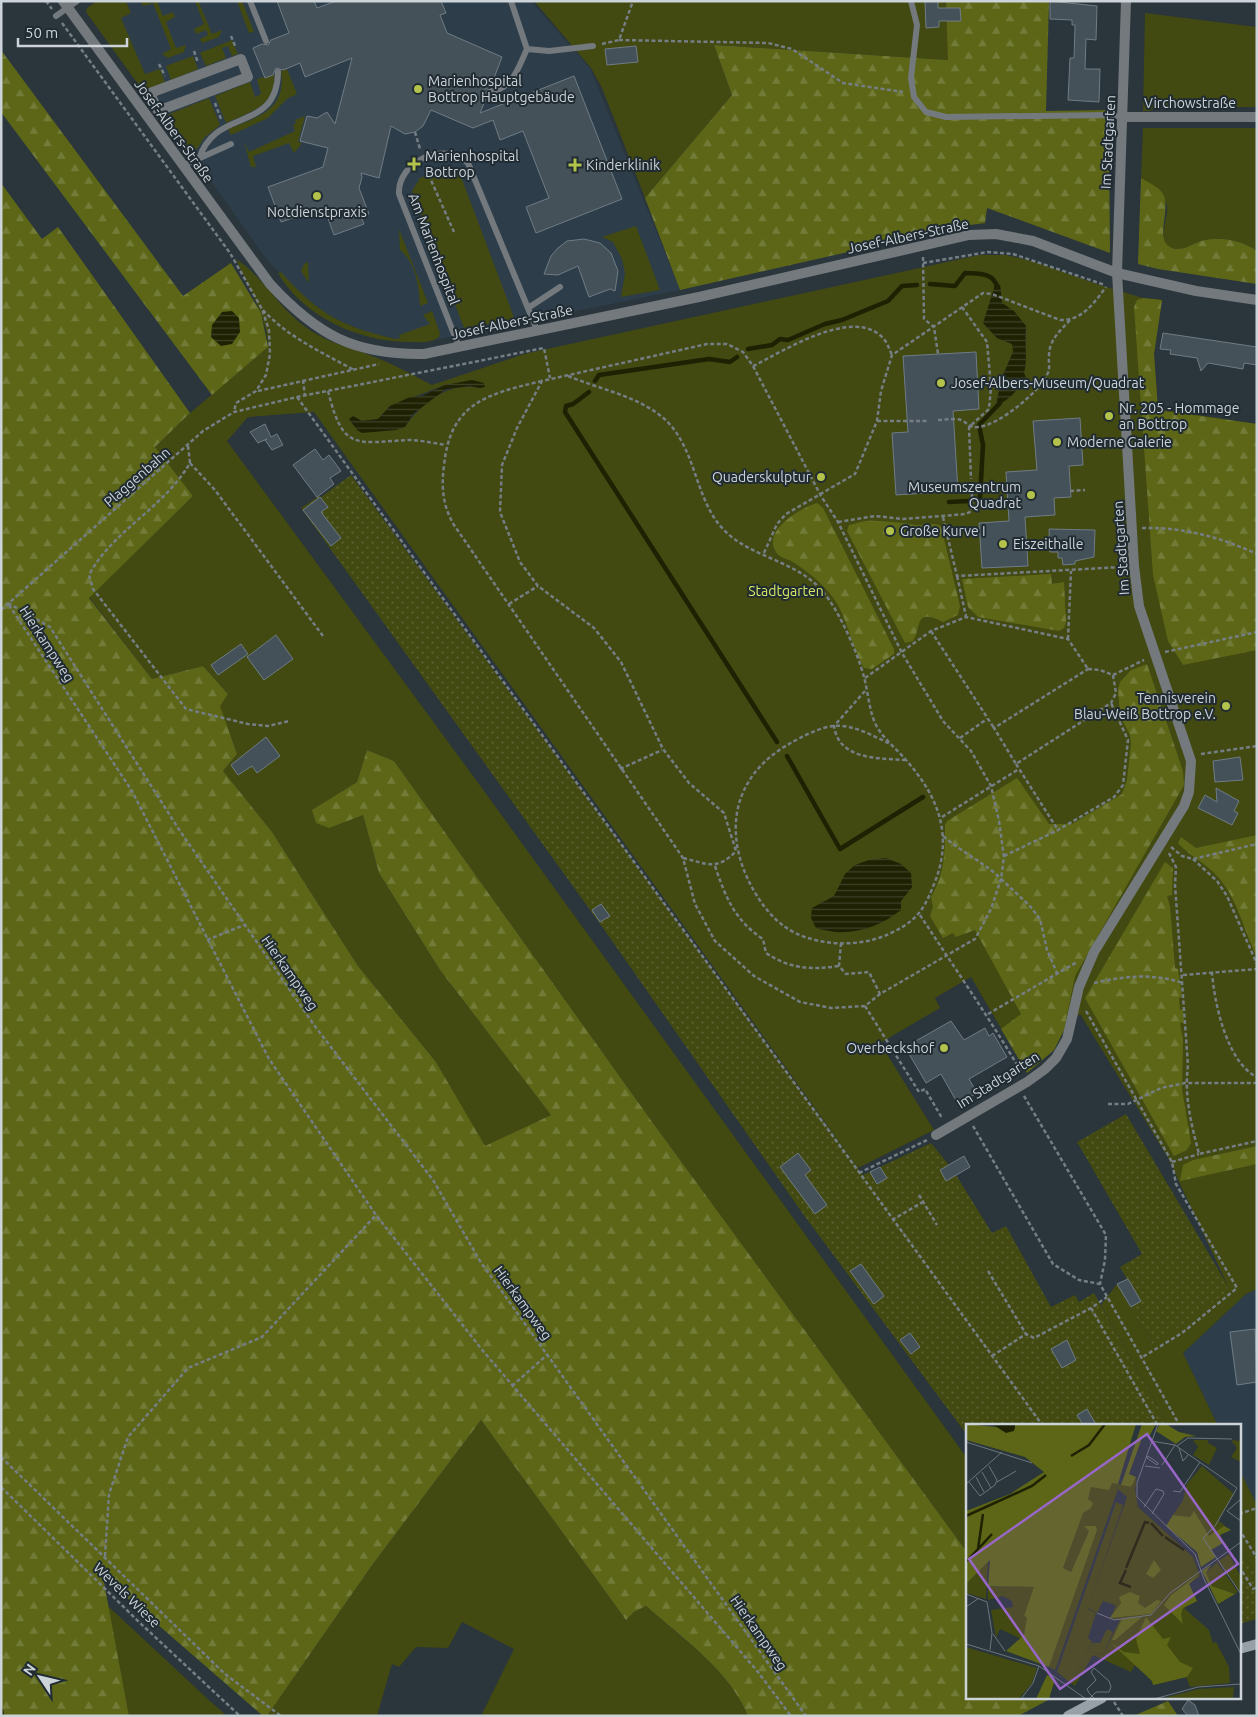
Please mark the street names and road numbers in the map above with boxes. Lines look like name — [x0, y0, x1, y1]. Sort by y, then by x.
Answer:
street label: Josef-Albers-Straße — [131, 76, 217, 186]
street label: Im Stadtgarten — [1098, 94, 1118, 190]
street label: Virchowstraße — [1144, 95, 1236, 111]
street label: Am Marienhospital — [405, 191, 463, 307]
street label: Josef-Albers-Straße — [846, 215, 970, 257]
street label: Josef-Albers-Straße — [450, 301, 574, 343]
street label: Plaggenbahn — [101, 444, 173, 510]
street label: Im Stadtgarten — [1110, 500, 1132, 596]
street label: Hierkampweg — [17, 603, 77, 685]
street label: Hierkampweg — [258, 933, 322, 1013]
street label: Im Stadtgarten — [954, 1048, 1042, 1112]
street label: Hierkampweg — [491, 1263, 555, 1343]
street label: Wevels Wiese — [90, 1559, 164, 1631]
street label: Hierkampweg — [727, 1593, 791, 1673]

